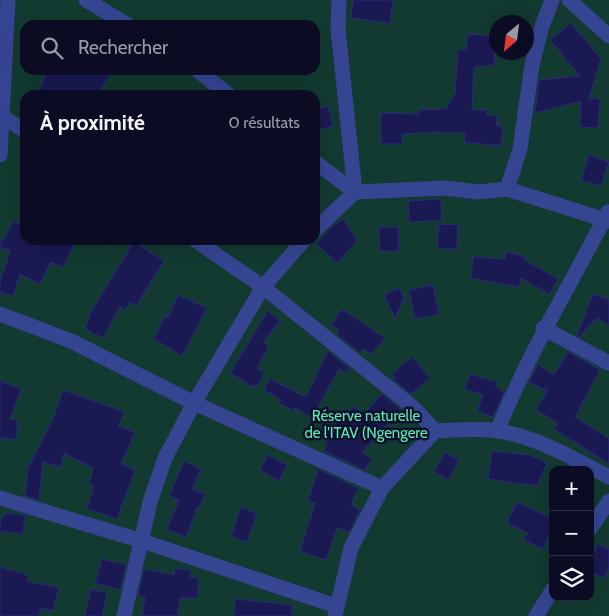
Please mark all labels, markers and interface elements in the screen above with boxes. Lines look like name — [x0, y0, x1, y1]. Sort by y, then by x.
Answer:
north arrow — [489, 15, 534, 60]
search box — [20, 20, 320, 75]
icon: search — [38, 34, 66, 62]
text: Rechercher — [78, 36, 168, 59]
text: À proximité — [40, 110, 145, 135]
text: 0 résultats — [229, 113, 300, 132]
park label: Réserve naturelle de l'ITAV (Ngengere — [304, 407, 428, 442]
map controls — [549, 466, 594, 601]
button: + — [549, 466, 594, 511]
button: − — [549, 511, 594, 556]
button: layers — [549, 556, 594, 601]

